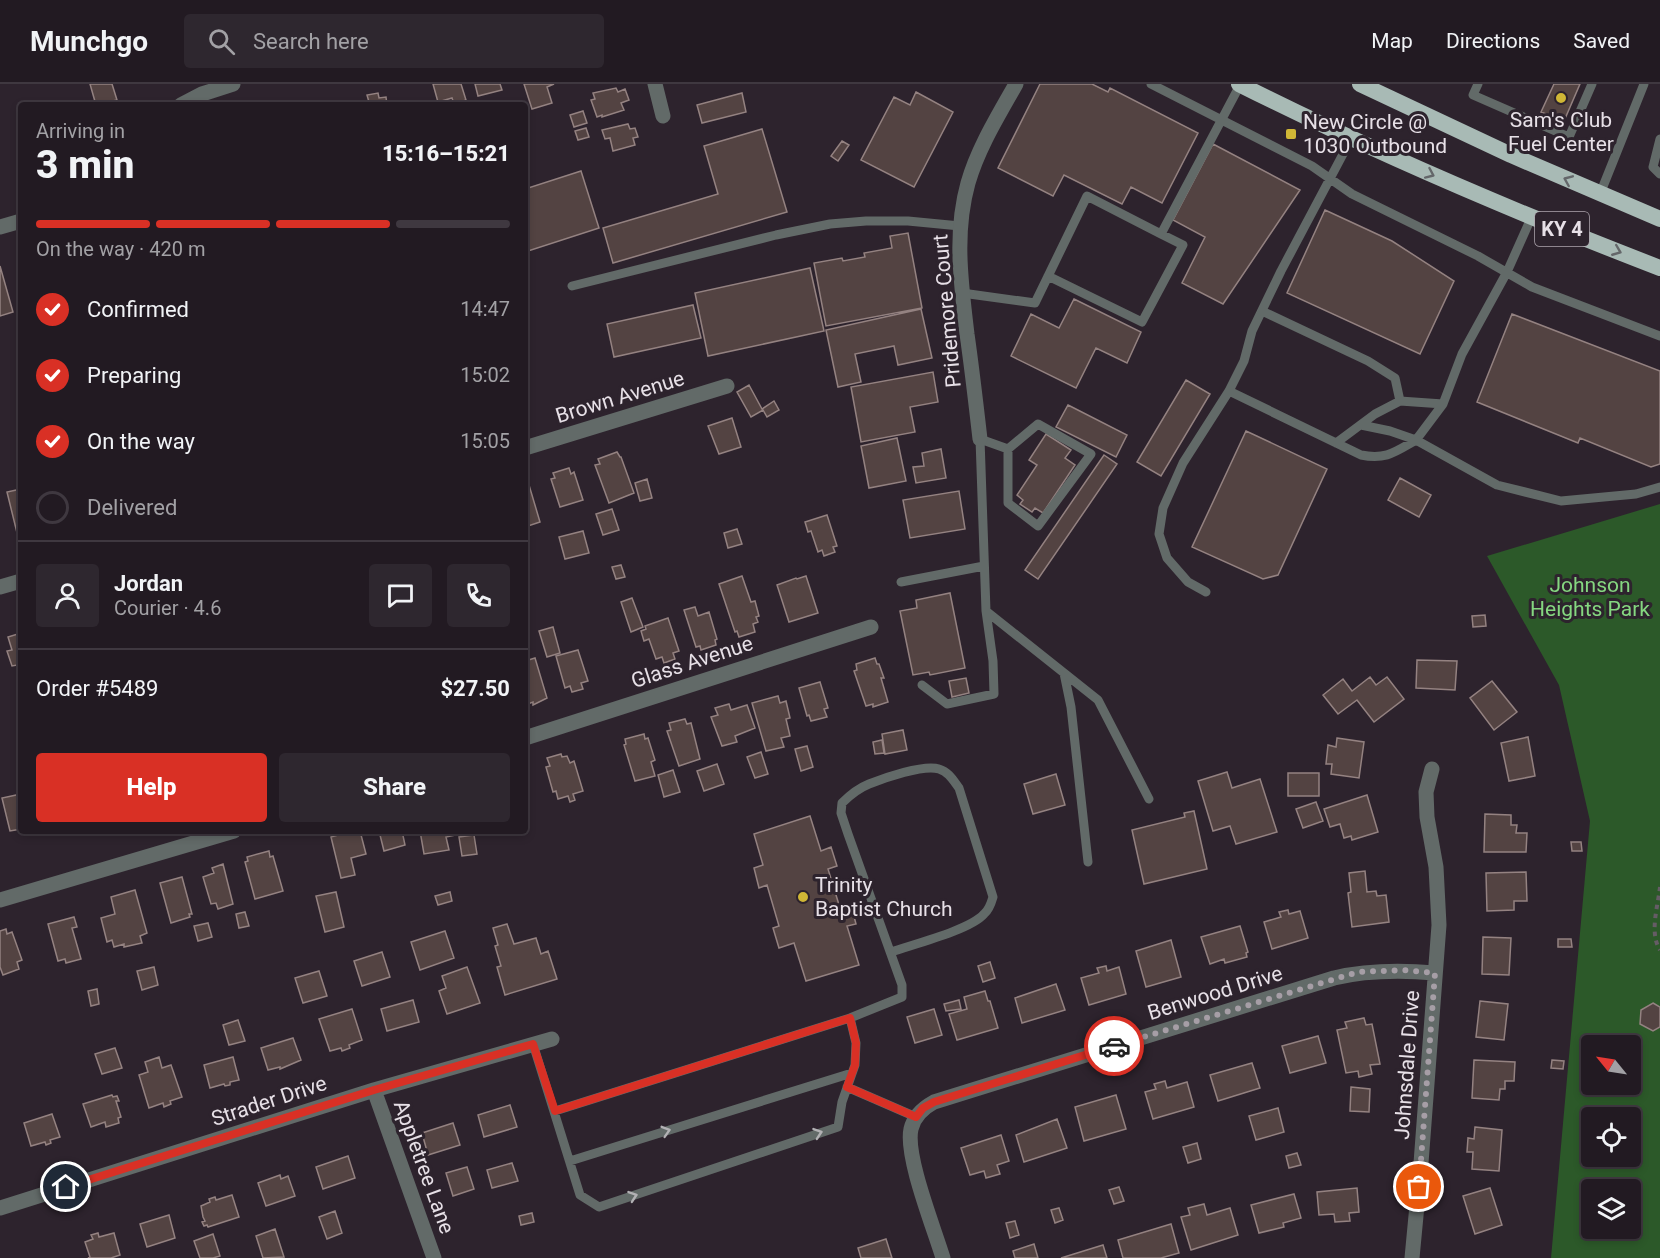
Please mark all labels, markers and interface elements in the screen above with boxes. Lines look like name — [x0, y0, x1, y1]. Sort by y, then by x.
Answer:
search box — [184, 14, 604, 68]
text: Munchgo — [30, 25, 148, 58]
icon: search — [205, 25, 238, 58]
text: Search here — [253, 29, 369, 54]
text: Map — [1371, 29, 1413, 53]
text: Directions — [1446, 29, 1540, 53]
text: Saved — [1573, 29, 1630, 53]
marker: Sam's Club Fuel Center — [1554, 91, 1568, 105]
place label: Sam's Club Fuel Center — [1508, 108, 1614, 156]
place label: New Circle @ 1030 Outbound — [1303, 110, 1447, 158]
text: Arriving in — [36, 119, 125, 143]
marker: New Circle @ 1030 Outbound — [1284, 127, 1298, 141]
text: 15:16–15:21 — [382, 141, 510, 166]
text: 3 min — [36, 142, 134, 188]
one-way arrow — [1424, 167, 1435, 179]
one-way arrow — [1563, 175, 1574, 187]
road number: KY 4 — [1535, 212, 1589, 246]
street label: Pridemore Court — [928, 233, 966, 389]
text: On the way · 420 m — [36, 237, 205, 261]
one-way arrow — [1610, 244, 1621, 256]
icon: check — [36, 293, 69, 326]
text: Confirmed — [87, 297, 189, 322]
text: 14:47 — [460, 297, 510, 321]
icon: check — [36, 359, 69, 392]
text: Preparing — [87, 363, 181, 388]
text: 15:02 — [460, 363, 510, 387]
street label: Brown Avenue — [553, 366, 687, 428]
icon: check — [36, 425, 69, 458]
text: On the way — [87, 429, 195, 454]
text: 15:05 — [460, 429, 510, 453]
text: Delivered — [87, 495, 177, 520]
button: person — [36, 564, 99, 627]
button: chat — [369, 564, 432, 627]
button: phone — [447, 564, 510, 627]
text: Jordan — [114, 571, 183, 596]
park label: Johnson Heights Park — [1530, 573, 1650, 621]
text: Courier · 4.6 — [114, 596, 221, 620]
street label: Glass Avenue — [628, 631, 756, 693]
text: Order #5489 — [36, 676, 158, 701]
text: $27.50 — [441, 676, 510, 701]
button: Help — [36, 753, 267, 822]
button: Share — [279, 753, 510, 822]
place label: Trinity Baptist Church — [815, 873, 952, 921]
marker: Trinity Baptist Church — [796, 890, 810, 904]
street label: Benwood Drive — [1145, 961, 1285, 1025]
street label: Johnsdale Drive — [1390, 990, 1424, 1140]
courier — [1084, 1016, 1144, 1076]
icon: car — [1098, 1030, 1131, 1063]
north arrow — [1581, 1035, 1641, 1095]
map controls — [1581, 1035, 1641, 1239]
street label: Strader Drive — [208, 1071, 330, 1131]
street label: Appletree Lane — [389, 1097, 459, 1237]
button: locate — [1581, 1107, 1641, 1167]
one-way arrow — [660, 1126, 671, 1138]
one-way arrow — [812, 1128, 823, 1141]
pin — [40, 1161, 91, 1212]
pin — [1393, 1161, 1444, 1212]
icon: home — [49, 1170, 82, 1203]
icon: bag — [1402, 1170, 1435, 1203]
button: layers — [1581, 1179, 1641, 1239]
one-way arrow — [627, 1190, 638, 1203]

